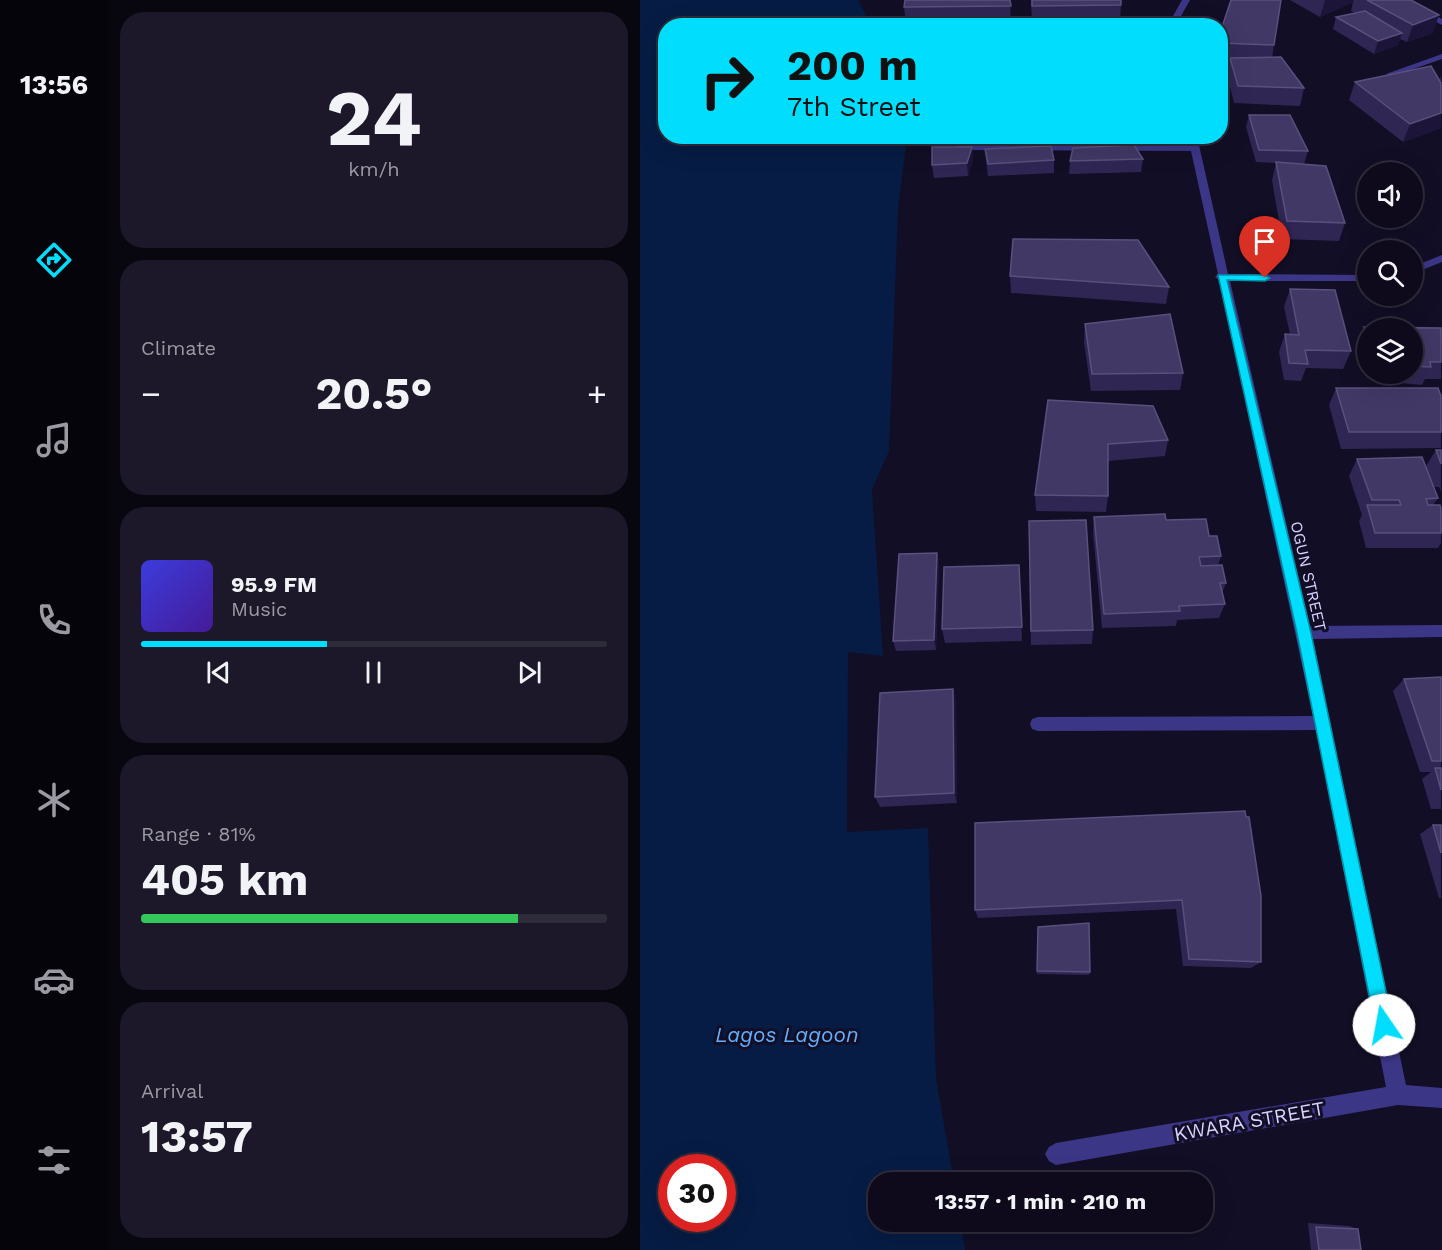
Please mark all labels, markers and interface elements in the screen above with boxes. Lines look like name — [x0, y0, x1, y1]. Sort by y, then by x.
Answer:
text: 200 m — [787, 41, 918, 90]
icon: right — [688, 42, 766, 120]
text: 13:56 — [20, 69, 88, 101]
text: 24 — [326, 72, 422, 164]
text: 7th Street — [787, 91, 921, 123]
text: km/h — [348, 157, 400, 181]
map controls — [1357, 162, 1423, 384]
button: sound — [1357, 162, 1423, 228]
pin — [1239, 216, 1290, 278]
icon: arrive — [1248, 225, 1281, 258]
icon: directions — [33, 239, 75, 281]
button: search — [1357, 240, 1423, 306]
button: layers — [1357, 318, 1423, 384]
text: Climate — [141, 336, 216, 360]
text: 20.5° — [316, 367, 432, 420]
text: − — [141, 374, 161, 413]
text: + — [587, 374, 607, 413]
icon: music — [33, 419, 75, 461]
street label: OGUN STREET — [1287, 519, 1330, 633]
text: 95.9 FM — [231, 572, 317, 597]
text: Music — [231, 597, 287, 621]
icon: phone — [33, 599, 75, 641]
icon: previous — [202, 656, 235, 689]
icon: pause — [357, 656, 390, 689]
icon: next — [513, 656, 546, 689]
icon: climate — [33, 779, 75, 821]
text: Range · 81% — [141, 822, 256, 846]
text: 405 km — [141, 853, 308, 906]
icon: car — [33, 959, 75, 1001]
position arrow — [1352, 993, 1416, 1057]
water label: Lagos Lagoon — [715, 1022, 859, 1047]
text: Arrival — [141, 1079, 203, 1103]
street label: KWARA STREET — [1172, 1096, 1326, 1146]
text: 13:57 — [141, 1110, 253, 1163]
icon: filters — [33, 1139, 75, 1181]
speed limit sign: 30 — [658, 1154, 736, 1232]
text: 13:57 · 1 min · 210 m — [935, 1189, 1146, 1214]

